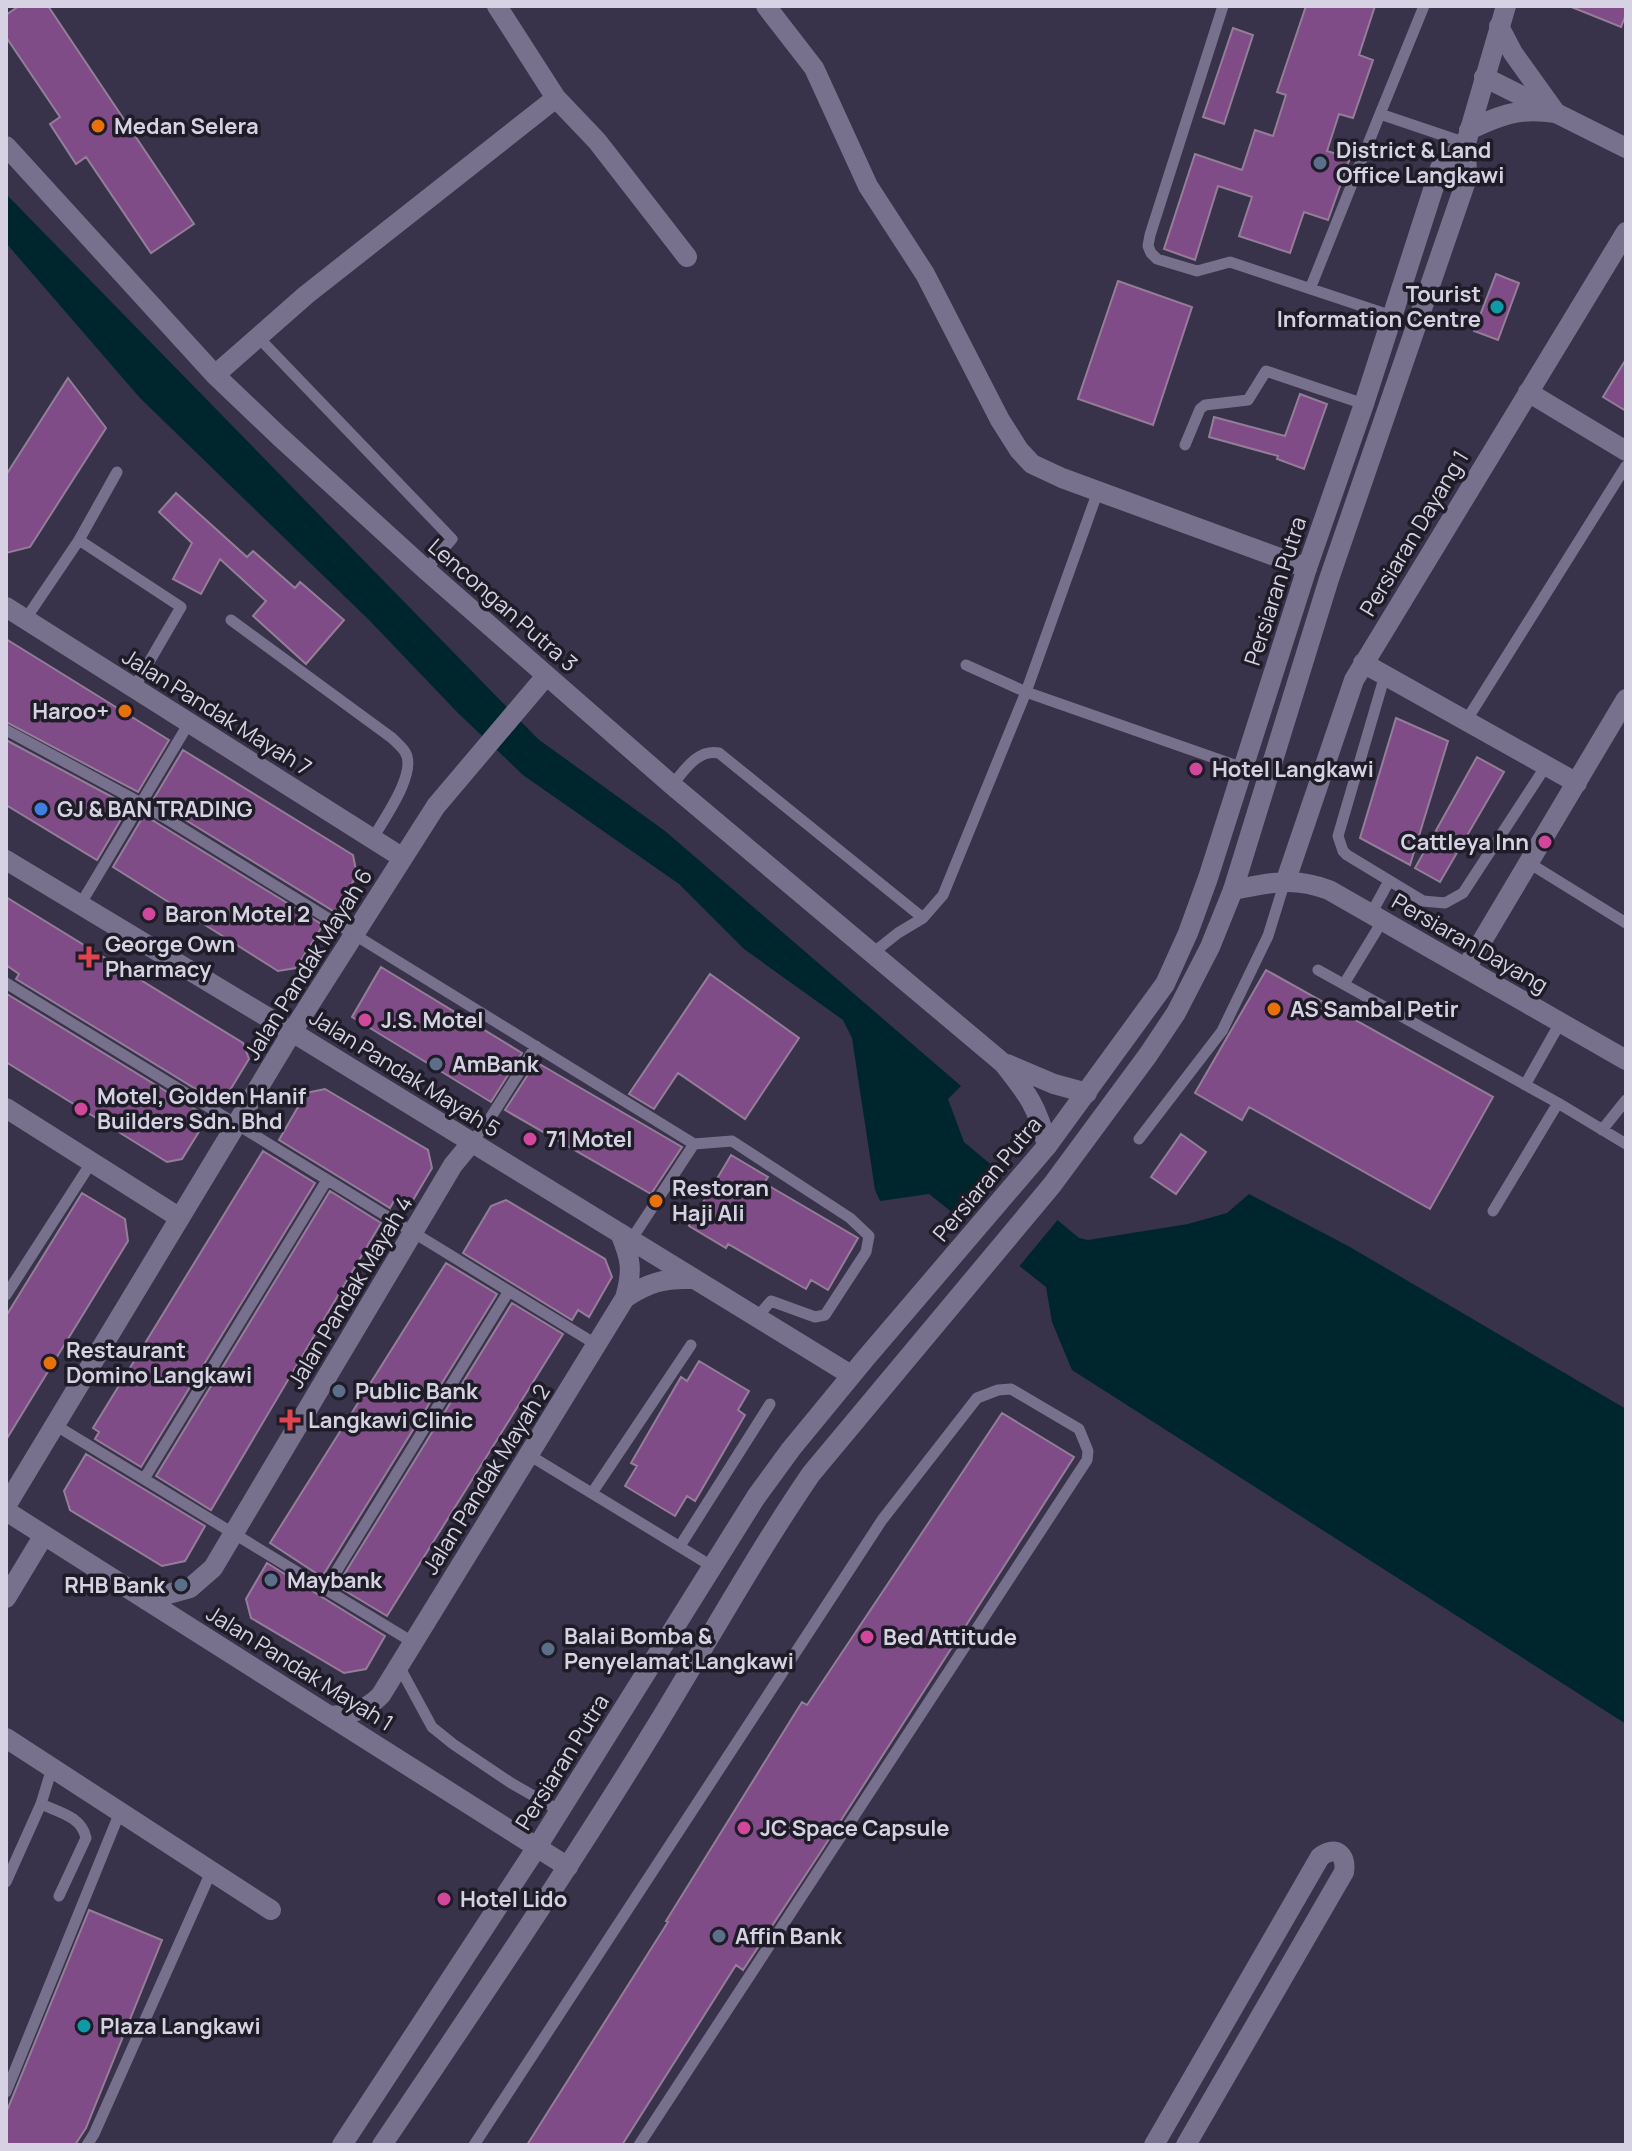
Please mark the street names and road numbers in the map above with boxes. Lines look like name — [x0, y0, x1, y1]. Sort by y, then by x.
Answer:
street label: Persiaran Dayang 1 — [1353, 445, 1475, 621]
street label: Persiaran Putra — [1237, 513, 1313, 669]
street label: Lencongan Putra 3 — [422, 532, 584, 678]
street label: Jalan Pandak Mayah 7 — [117, 642, 317, 782]
street label: Jalan Pandak Mayah 6 — [237, 863, 379, 1065]
street label: Persiaran Dayang — [1387, 886, 1553, 1000]
street label: Jalan Pandak Mayah 5 — [304, 1002, 506, 1144]
street label: Persiaran Putra — [926, 1110, 1048, 1248]
street label: Jalan Pandak Mayah 4 — [281, 1190, 419, 1394]
street label: Jalan Pandak Mayah 2 — [415, 1378, 557, 1580]
street label: Jalan Pandak Mayah 1 — [201, 1598, 399, 1738]
street label: Persiaran Putra — [508, 1689, 616, 1835]

